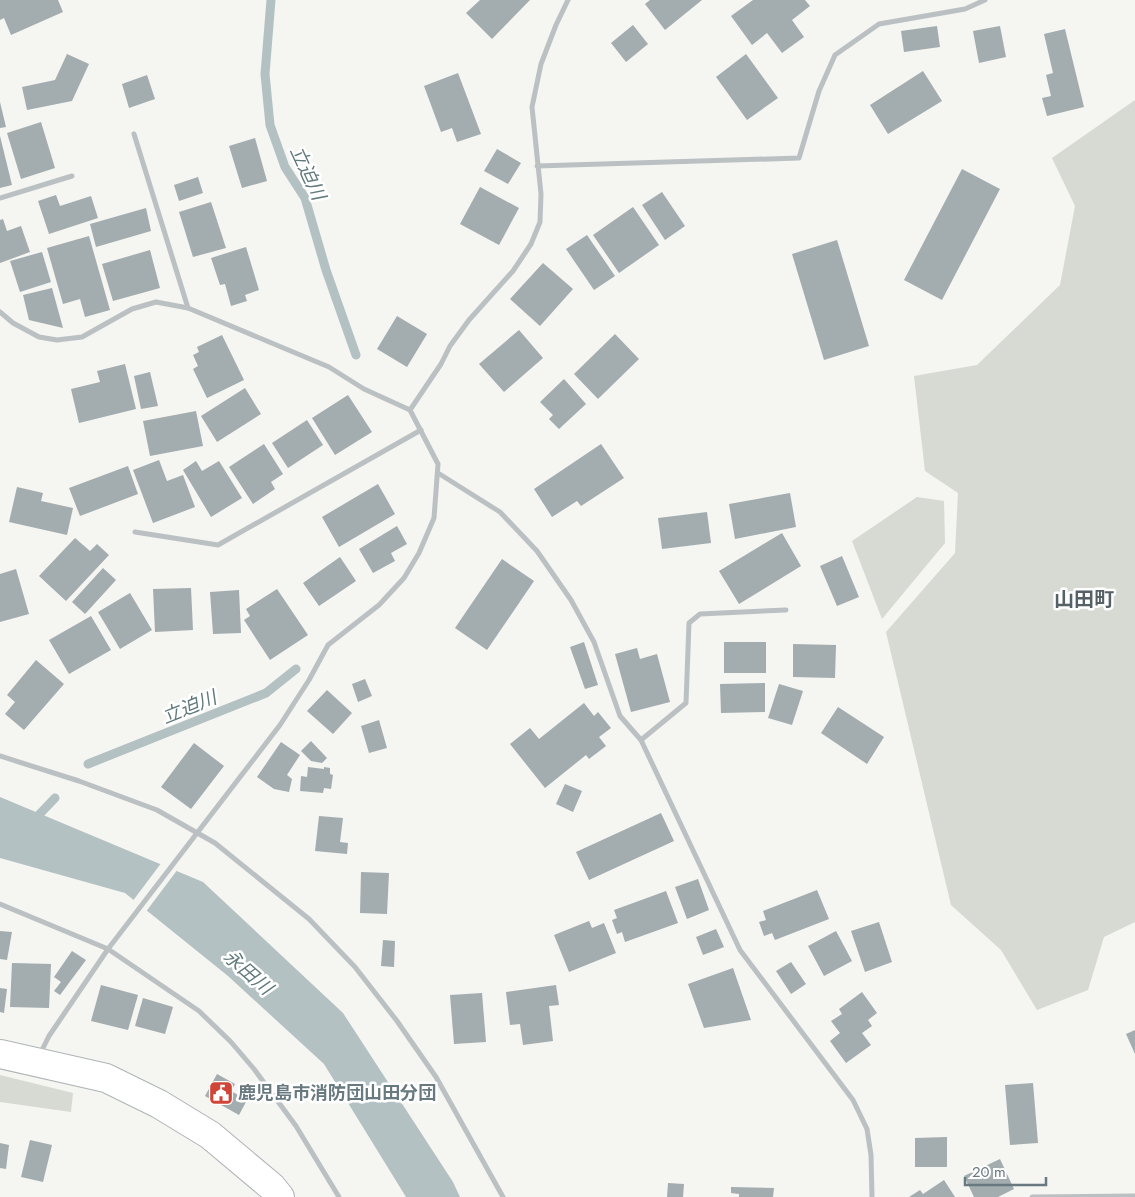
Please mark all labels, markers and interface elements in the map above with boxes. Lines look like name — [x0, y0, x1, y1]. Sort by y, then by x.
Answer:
water label: 立迫川 — [284, 141, 333, 206]
district label: 山田町 — [1054, 585, 1114, 614]
water label: 立迫川 — [158, 683, 222, 730]
water label: 永田川 — [218, 943, 280, 1002]
public building icon: 鹿児島市消防団山田分団 — [208, 1080, 234, 1106]
place label: 鹿児島市消防団山田分団 — [238, 1080, 436, 1106]
scale bar — [965, 1154, 1046, 1186]
text: 20 m — [972, 1161, 1006, 1183]

